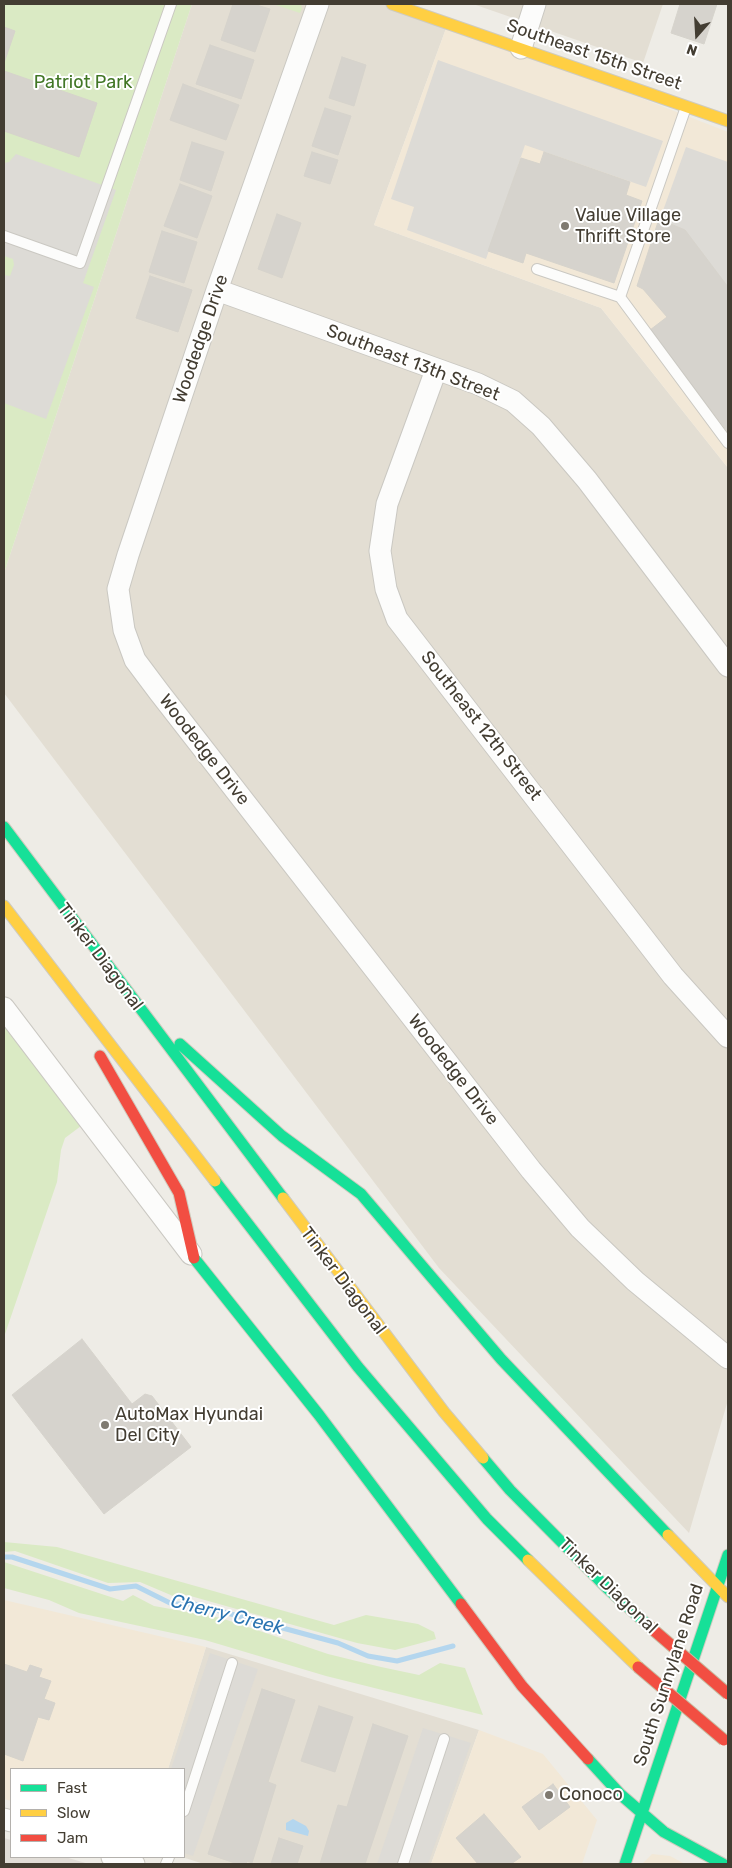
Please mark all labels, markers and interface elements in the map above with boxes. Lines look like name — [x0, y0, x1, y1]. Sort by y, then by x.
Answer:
north arrow — [672, 10, 722, 60]
street label: Southeast 15th Street — [504, 15, 684, 95]
text: N — [684, 40, 699, 59]
park label: Patriot Park — [34, 72, 132, 94]
place label: Value Village Thrift Store — [575, 205, 681, 248]
marker: Value Village Thrift Store — [559, 220, 571, 232]
street label: Woodedge Drive — [169, 272, 233, 406]
street label: Southeast 13th Street — [323, 320, 503, 406]
street label: Southeast 12th Street — [416, 647, 546, 805]
street label: Woodedge Drive — [154, 690, 254, 810]
street label: Tinker Diagonal — [53, 899, 147, 1015]
street label: Woodedge Drive — [403, 1010, 503, 1130]
street label: Tinker Diagonal — [296, 1223, 390, 1339]
place label: AutoMax Hyundai Del City — [115, 1404, 263, 1446]
marker: AutoMax Hyundai Del City — [99, 1419, 111, 1431]
street label: Tinker Diagonal — [554, 1533, 662, 1639]
street label: South Sunnylane Road — [629, 1581, 709, 1769]
water label: Cherry Creek — [168, 1590, 286, 1640]
legend — [10, 1768, 185, 1858]
text: Fast — [57, 1779, 87, 1797]
place label: Conoco — [559, 1784, 623, 1806]
marker: Conoco — [543, 1789, 555, 1801]
text: Slow — [57, 1804, 90, 1822]
text: Jam — [57, 1829, 88, 1847]

